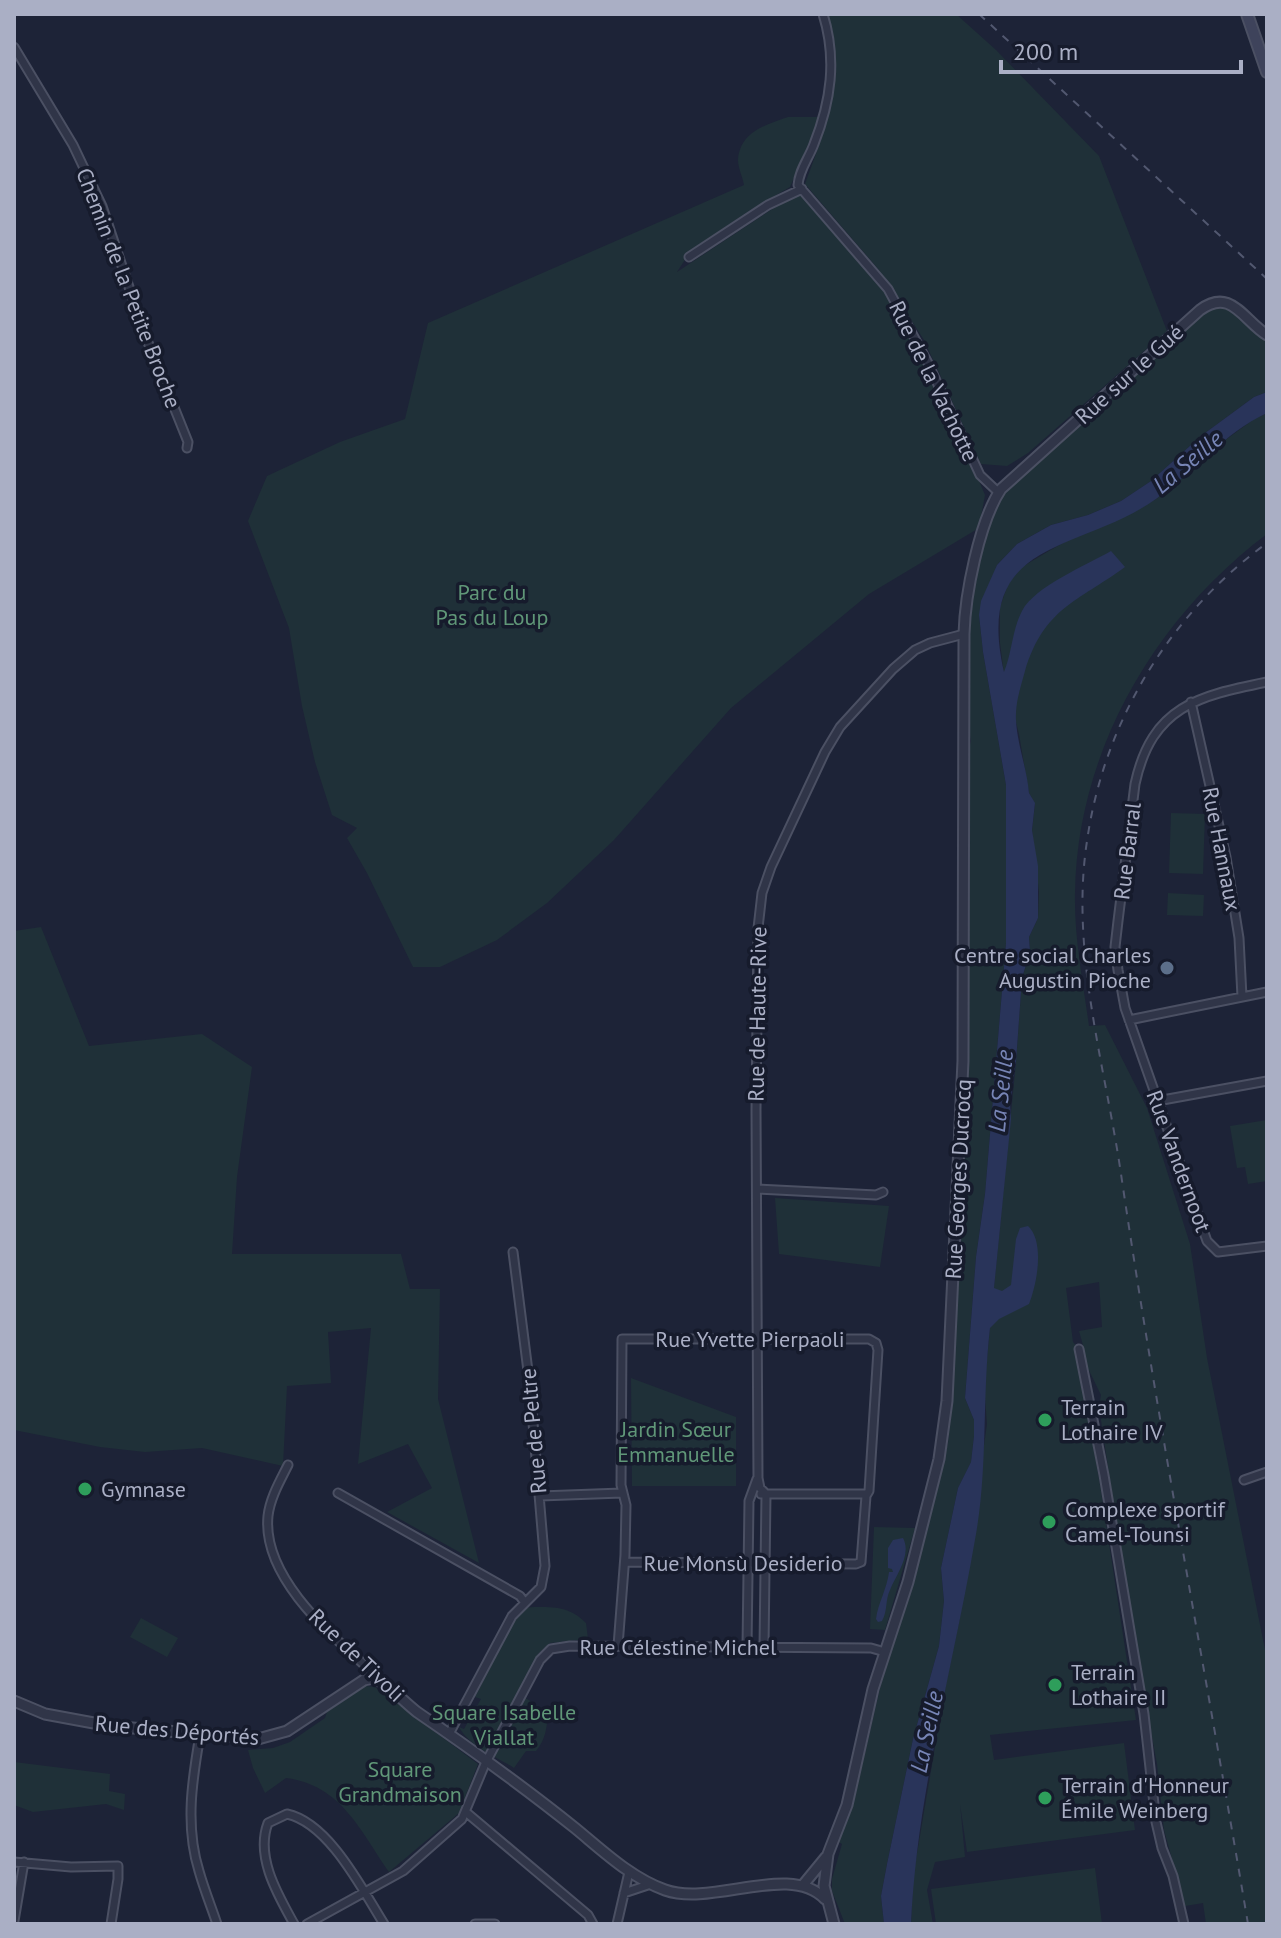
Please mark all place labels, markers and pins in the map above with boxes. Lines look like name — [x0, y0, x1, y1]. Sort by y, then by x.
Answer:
place label: Centre social Charles Augustin Pioche — [954, 941, 1151, 994]
marker: Centre social Charles Augustin Pioche — [1158, 959, 1176, 977]
place label: Terrain Lothaire IV — [1061, 1393, 1163, 1446]
marker: Terrain Lothaire IV — [1036, 1411, 1054, 1429]
place label: Gymnase — [101, 1475, 186, 1503]
marker: Gymnase — [76, 1480, 94, 1498]
place label: Complexe sportif Camel-Tounsi — [1065, 1495, 1226, 1548]
marker: Complexe sportif Camel-Tounsi — [1040, 1513, 1058, 1531]
place label: Terrain Lothaire II — [1071, 1658, 1167, 1711]
marker: Terrain Lothaire II — [1046, 1676, 1064, 1694]
place label: Terrain d'Honneur Émile Weinberg — [1061, 1771, 1230, 1824]
marker: Terrain d'Honneur Émile Weinberg — [1036, 1789, 1054, 1807]

